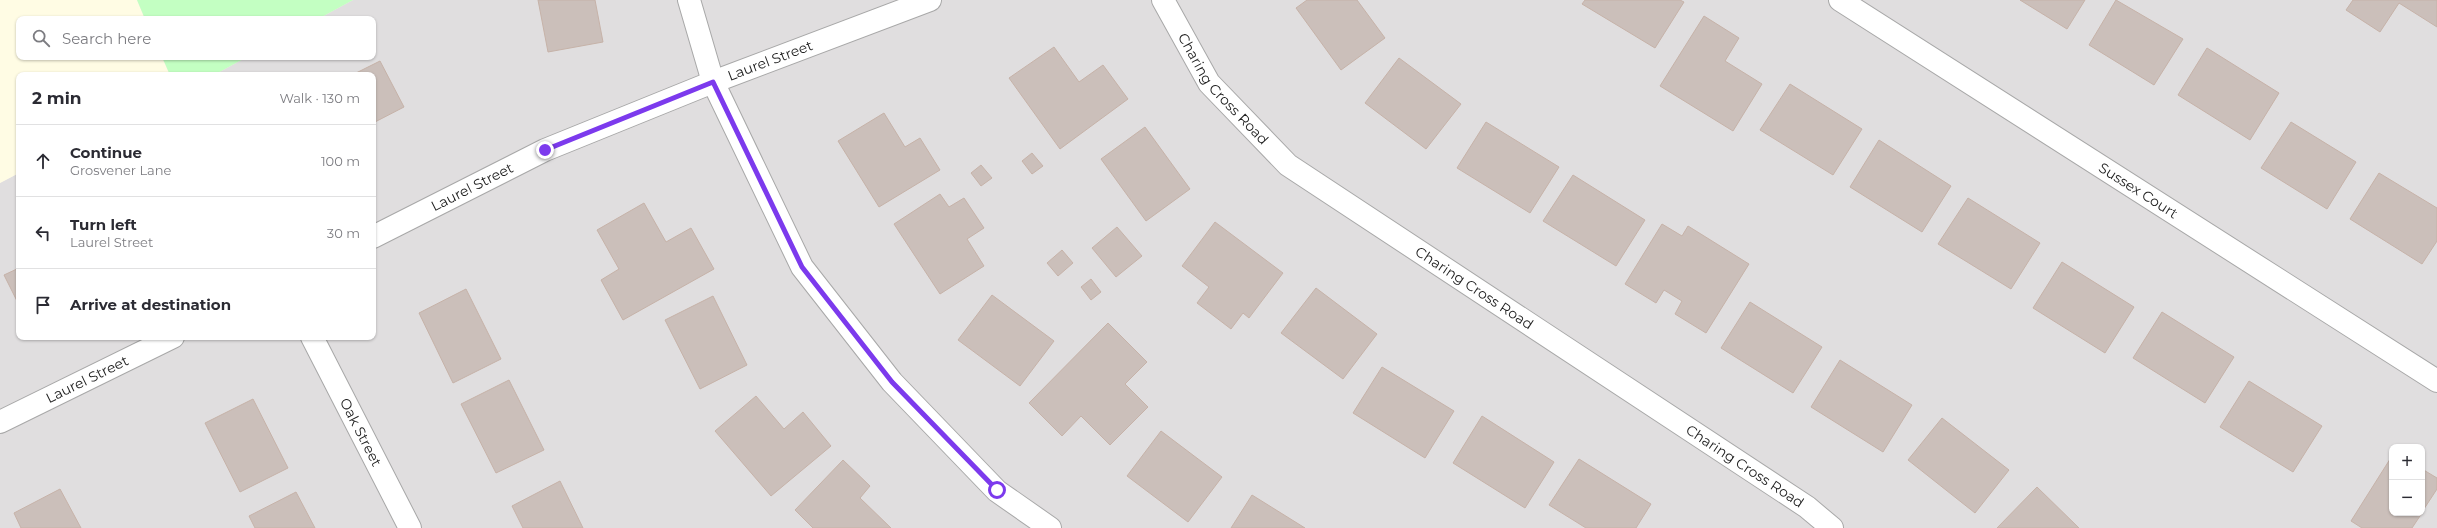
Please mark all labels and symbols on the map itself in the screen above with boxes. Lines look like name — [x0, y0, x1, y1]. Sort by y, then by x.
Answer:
street label: Charing Cross Road — [1174, 30, 1272, 148]
street label: Laurel Street — [725, 36, 815, 85]
route end — [536, 141, 554, 159]
street label: Laurel Street — [428, 158, 516, 215]
street label: Sussex Court — [2095, 159, 2182, 223]
street label: Charing Cross Road — [1412, 242, 1537, 333]
street label: Laurel Street — [43, 351, 132, 407]
street label: Oak Street — [336, 395, 386, 470]
street label: Charing Cross Road — [1682, 421, 1807, 512]
route start — [988, 481, 1006, 499]

